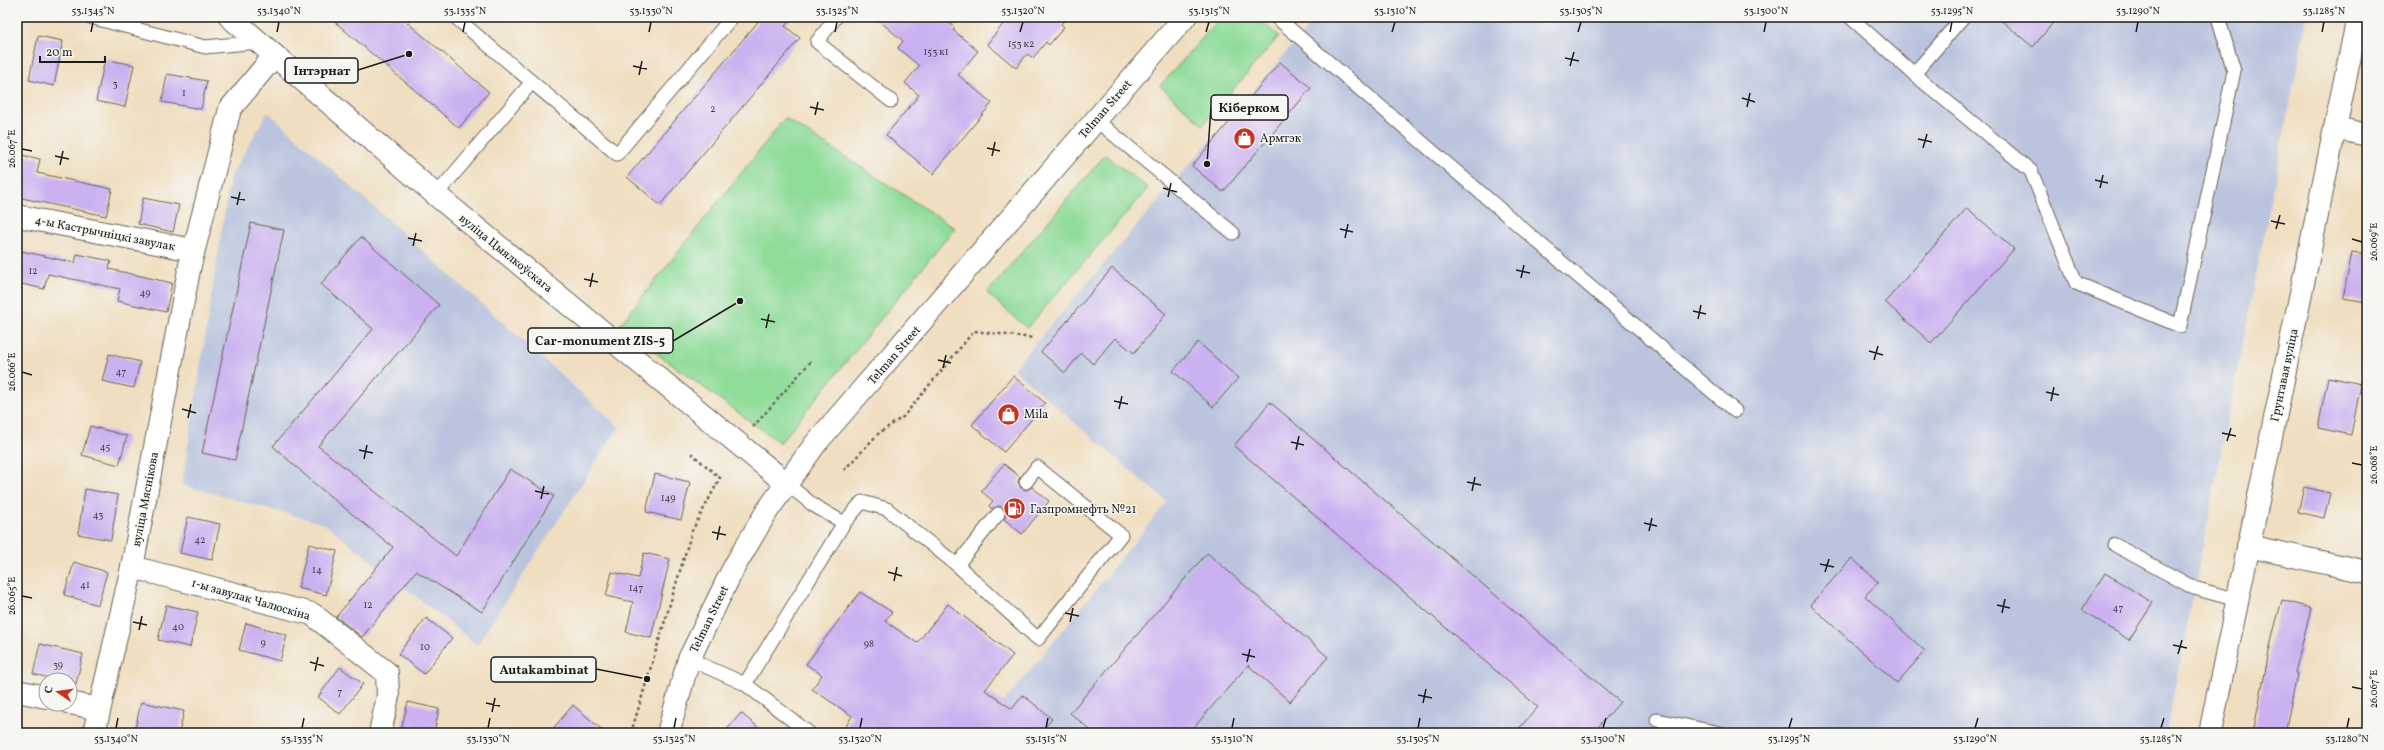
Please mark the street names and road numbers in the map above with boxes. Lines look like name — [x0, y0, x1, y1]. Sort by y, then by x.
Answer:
street label: Telman Street — [1076, 77, 1136, 142]
street label: вуліца Цыялкоўскага — [455, 211, 556, 297]
street label: 4-ы Кастрычніцкі завулак — [33, 213, 177, 256]
street label: Telman Street — [865, 323, 925, 388]
street label: Грунтавая вуліца — [2267, 327, 2303, 423]
street label: вуліца Мяснікова — [129, 450, 163, 548]
street label: 1-ы завулак Чалюскіна — [189, 575, 312, 625]
street label: Telman Street — [687, 583, 733, 656]

